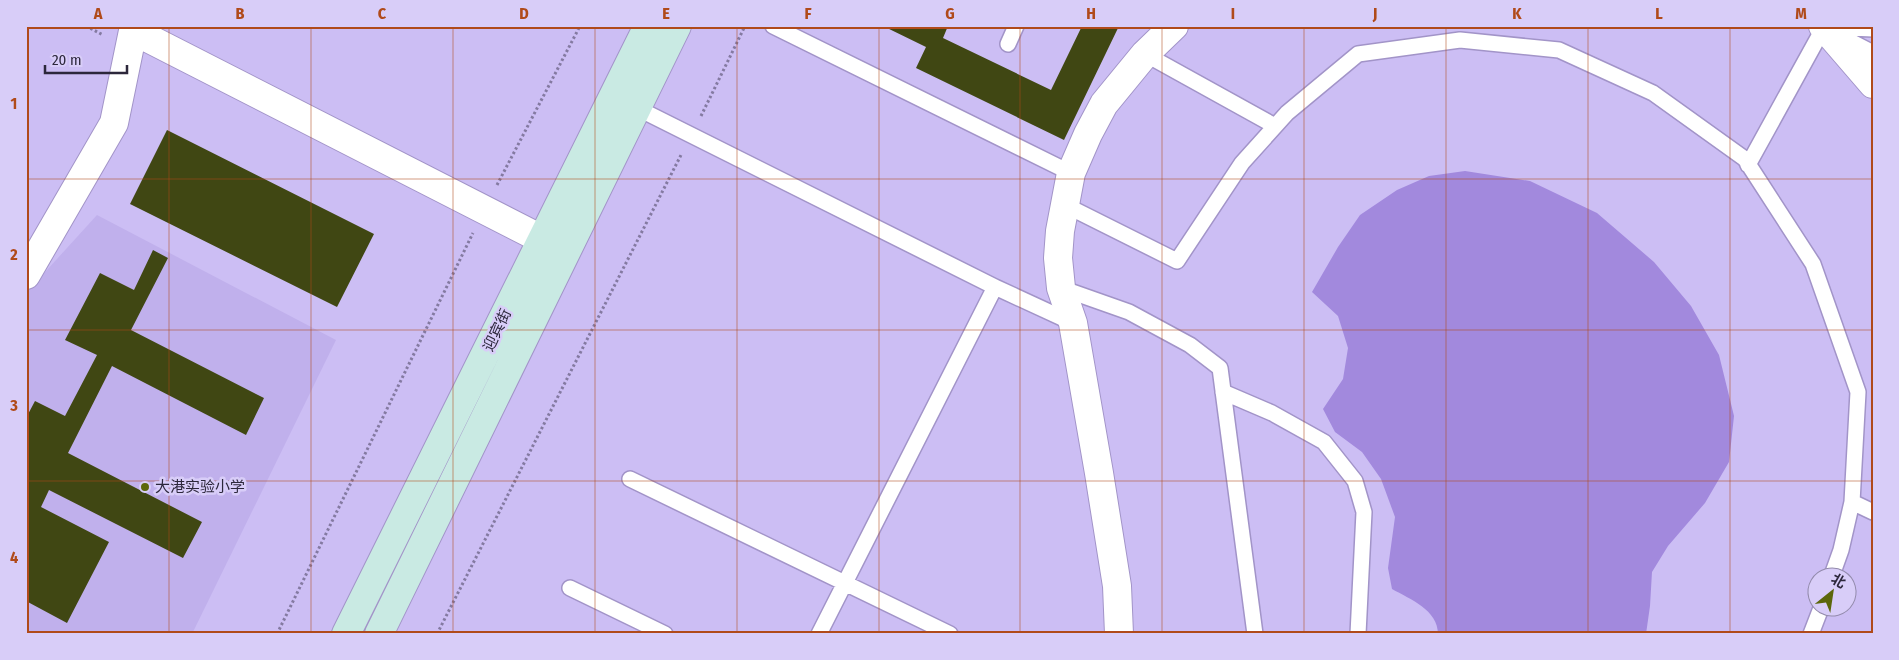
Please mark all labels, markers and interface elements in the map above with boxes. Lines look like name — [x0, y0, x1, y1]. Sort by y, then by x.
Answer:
text: A — [93, 4, 103, 23]
text: B — [236, 4, 245, 23]
text: C — [378, 4, 387, 23]
text: D — [519, 4, 529, 23]
text: E — [662, 4, 670, 23]
text: F — [804, 4, 812, 23]
text: G — [945, 4, 955, 23]
text: H — [1086, 4, 1096, 23]
text: I — [1231, 4, 1235, 23]
text: J — [1372, 4, 1377, 23]
text: K — [1512, 4, 1522, 23]
text: L — [1655, 4, 1663, 23]
text: M — [1795, 4, 1807, 23]
scale bar — [45, 42, 128, 74]
text: 20 m — [52, 51, 82, 69]
text: 1 — [11, 94, 17, 113]
text: 2 — [9, 245, 18, 264]
street label: 迎宾街 — [479, 306, 515, 354]
text: 3 — [9, 396, 18, 415]
place label: 大港实验小学 — [155, 478, 245, 496]
marker: 大港实验小学 — [139, 481, 151, 493]
text: 4 — [10, 548, 18, 567]
north arrow — [1806, 568, 1856, 618]
text: 北 — [1828, 570, 1849, 592]

